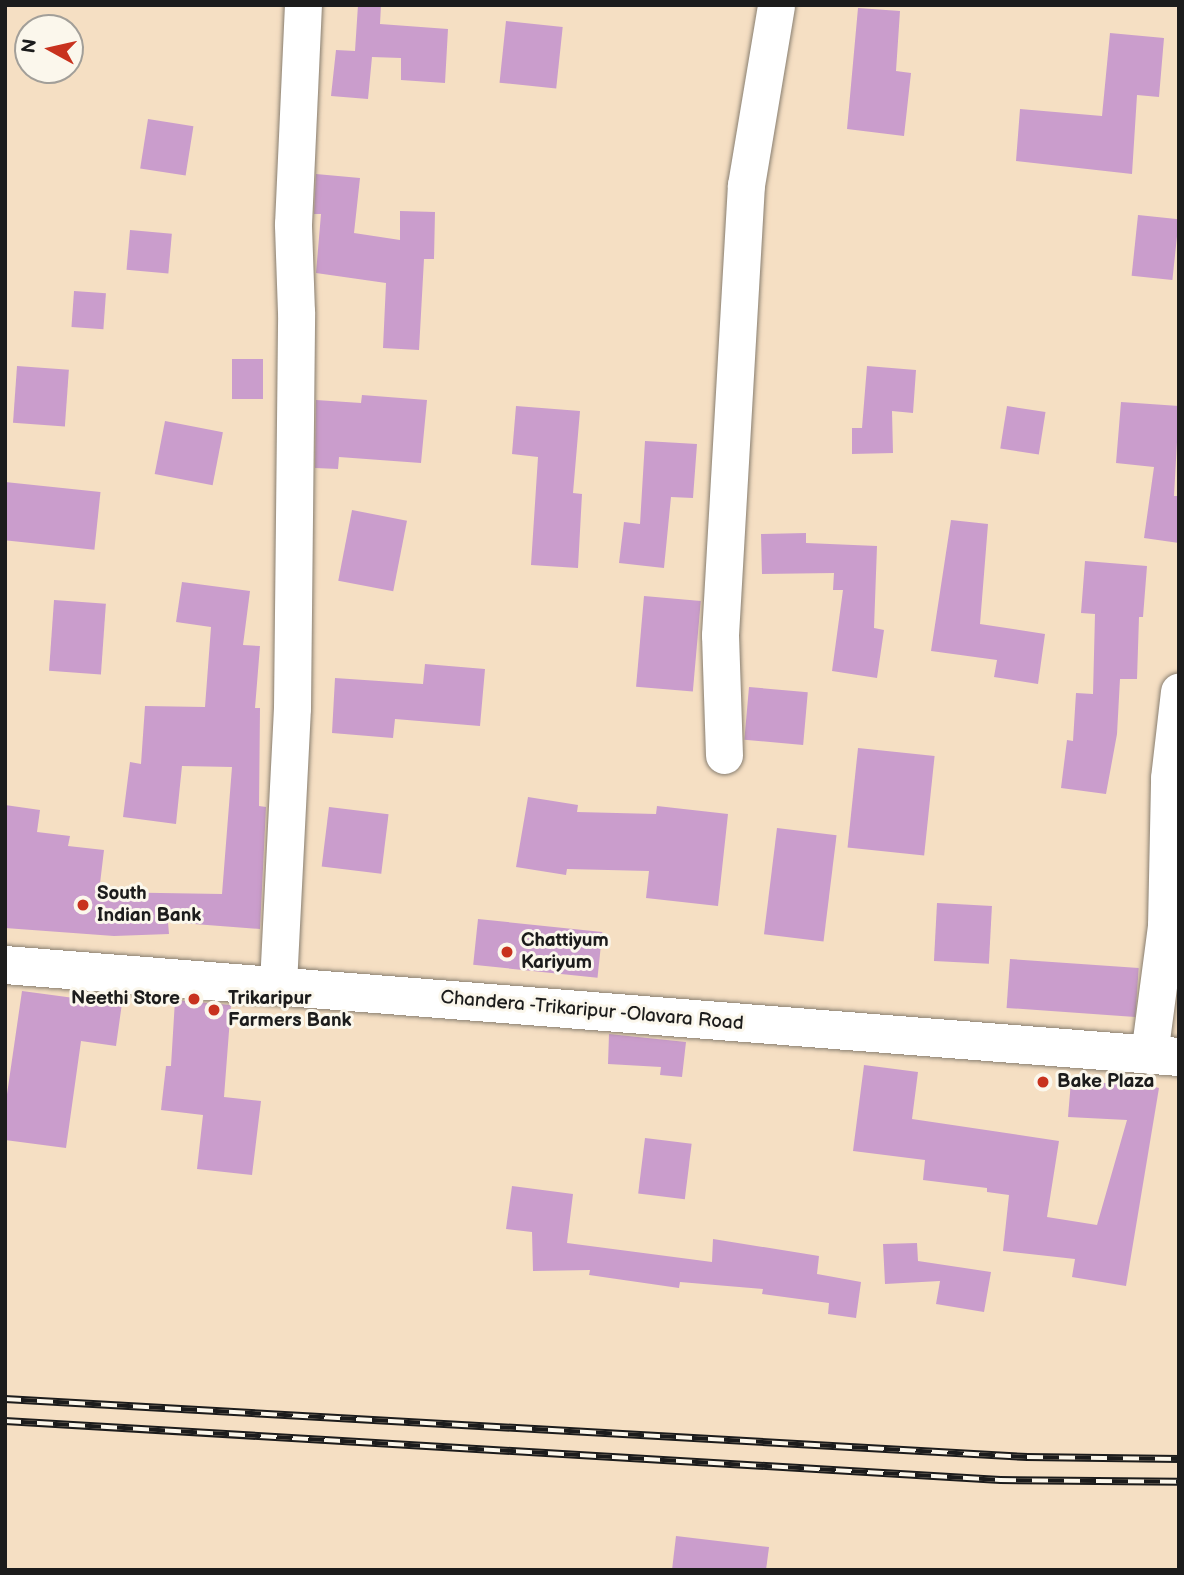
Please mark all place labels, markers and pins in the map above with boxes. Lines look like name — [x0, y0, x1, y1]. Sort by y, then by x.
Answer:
place label: South Indian Bank — [97, 883, 201, 927]
marker: South Indian Bank — [75, 897, 91, 913]
place label: Chattiyum Kariyum — [521, 930, 609, 974]
marker: Chattiyum Kariyum — [499, 944, 515, 960]
place label: Neethi Store — [71, 988, 180, 1010]
place label: Trikaripur Farmers Bank — [228, 988, 351, 1032]
marker: Neethi Store — [186, 991, 202, 1007]
marker: Trikaripur Farmers Bank — [206, 1002, 222, 1018]
place label: Bake Plaza — [1057, 1071, 1154, 1093]
marker: Bake Plaza — [1035, 1074, 1051, 1090]

